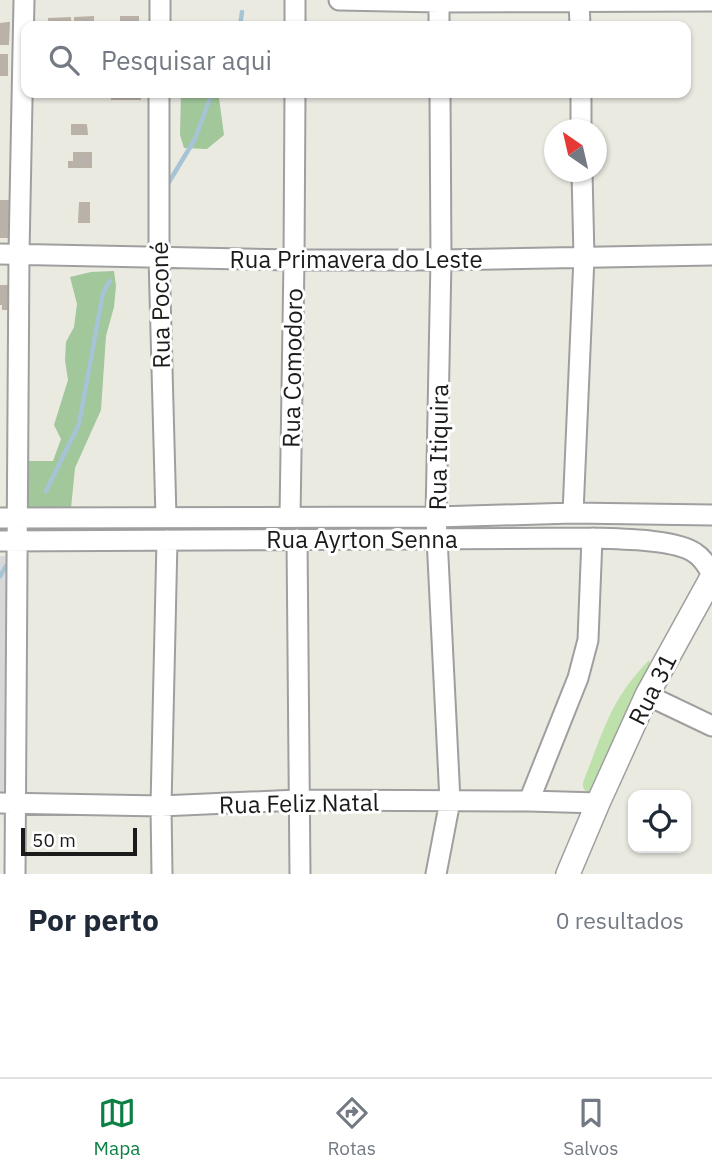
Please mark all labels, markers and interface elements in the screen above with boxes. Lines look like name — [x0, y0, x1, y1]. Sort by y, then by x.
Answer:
search box — [21, 21, 691, 98]
icon: search — [45, 41, 83, 79]
text: Pesquisar aqui — [101, 43, 272, 77]
north arrow — [544, 119, 607, 182]
street label: Rua Poconé — [143, 241, 177, 369]
street label: Rua Primavera do Leste — [229, 243, 483, 275]
street label: Rua Comodoro — [275, 288, 309, 448]
street label: Rua Itiquira — [421, 383, 455, 511]
street label: Rua Ayrton Senna — [266, 523, 458, 555]
street label: Rua 31 — [620, 648, 684, 730]
street label: Rua Feliz Natal — [219, 786, 379, 820]
map controls — [628, 790, 691, 853]
button: locate — [628, 790, 691, 853]
scale bar — [21, 825, 136, 857]
text: 50 m — [32, 828, 76, 852]
text: Por perto — [28, 900, 159, 939]
text: 0 resultados — [556, 905, 684, 935]
tab: Mapa — [94, 1094, 140, 1160]
tab: Rotas — [327, 1094, 376, 1160]
tab: Salvos — [563, 1094, 618, 1160]

